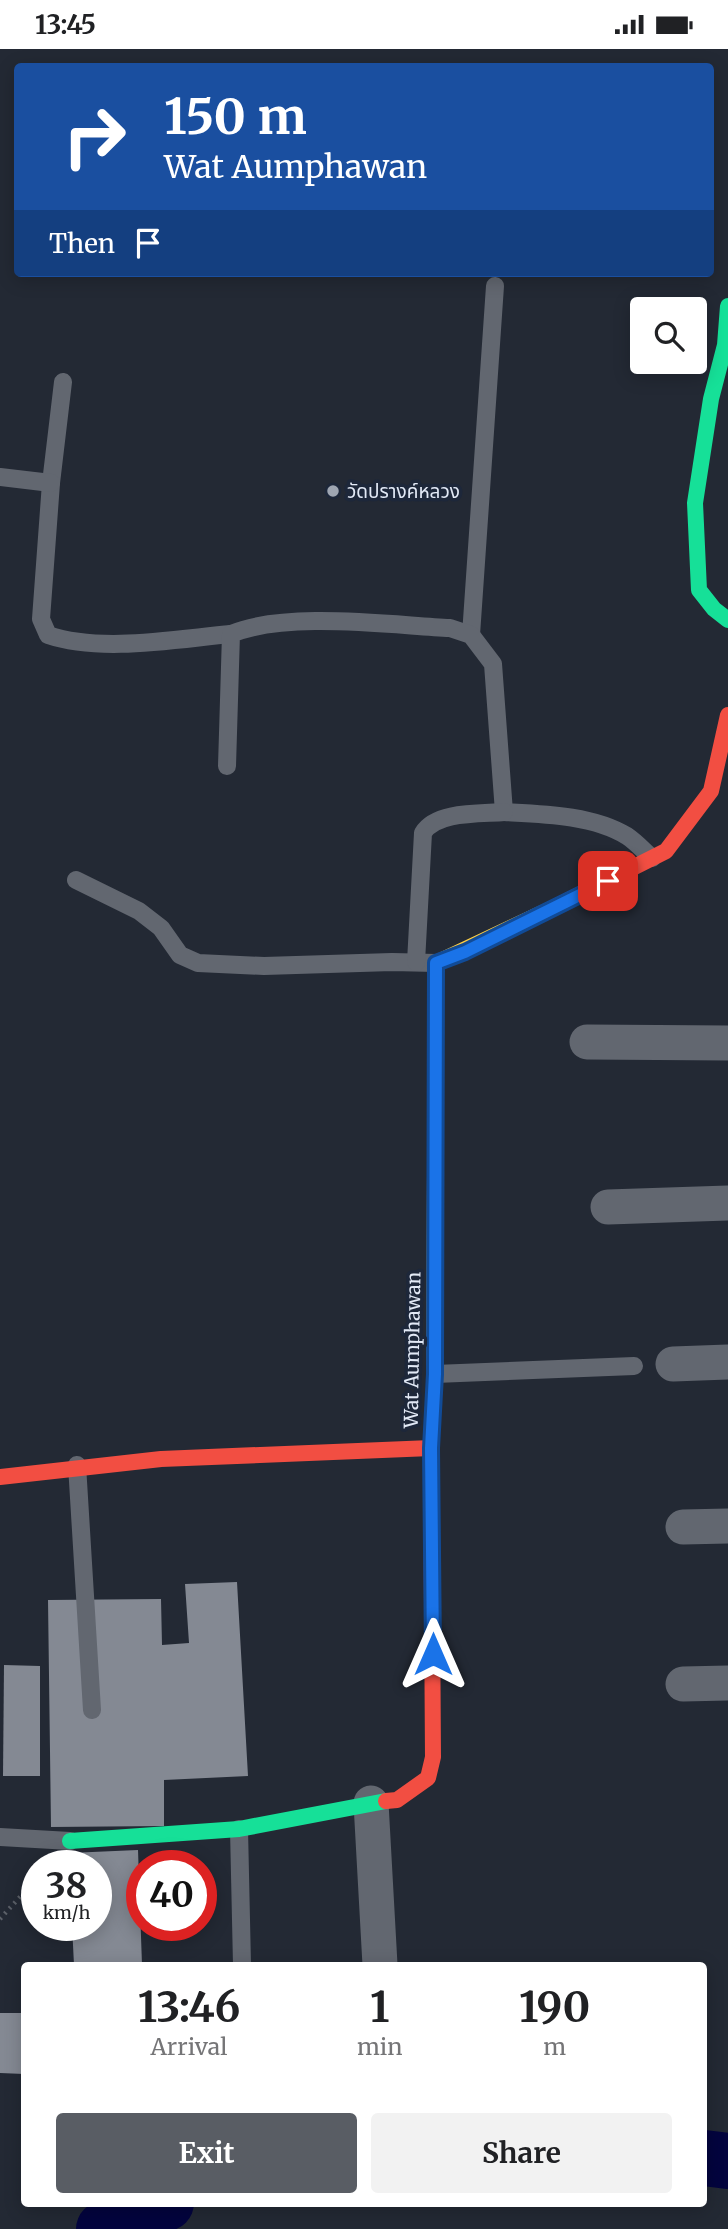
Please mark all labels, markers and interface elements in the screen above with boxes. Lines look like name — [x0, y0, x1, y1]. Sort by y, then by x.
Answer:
text: 13:45 — [35, 8, 96, 41]
text: 150 m — [164, 86, 307, 147]
icon: right — [49, 91, 140, 182]
text: Wat Aumphawan — [164, 147, 427, 187]
icon: arrive — [129, 224, 167, 262]
text: Then — [49, 227, 115, 260]
map controls — [630, 297, 707, 374]
button: search — [630, 297, 707, 374]
place label: วัดปรางค์หลวง — [347, 479, 460, 503]
marker: วัดปรางค์หลวง — [325, 483, 341, 499]
pin — [578, 851, 638, 911]
icon: arrive — [589, 862, 627, 900]
street label: Wat Aumphawan — [399, 1271, 425, 1429]
position arrow — [396, 1617, 470, 1691]
speed limit sign: 40 — [126, 1850, 217, 1941]
text: 38 — [46, 1864, 87, 1908]
text: km/h — [43, 1901, 90, 1924]
text: 13:46 — [138, 1981, 240, 2033]
text: 1 — [370, 1981, 389, 2033]
text: 190 — [519, 1981, 590, 2033]
text: Arrival — [151, 2032, 227, 2061]
text: min — [357, 2032, 402, 2061]
text: m — [543, 2032, 566, 2061]
button: Exit — [56, 2113, 357, 2193]
button: Share — [371, 2113, 672, 2193]

